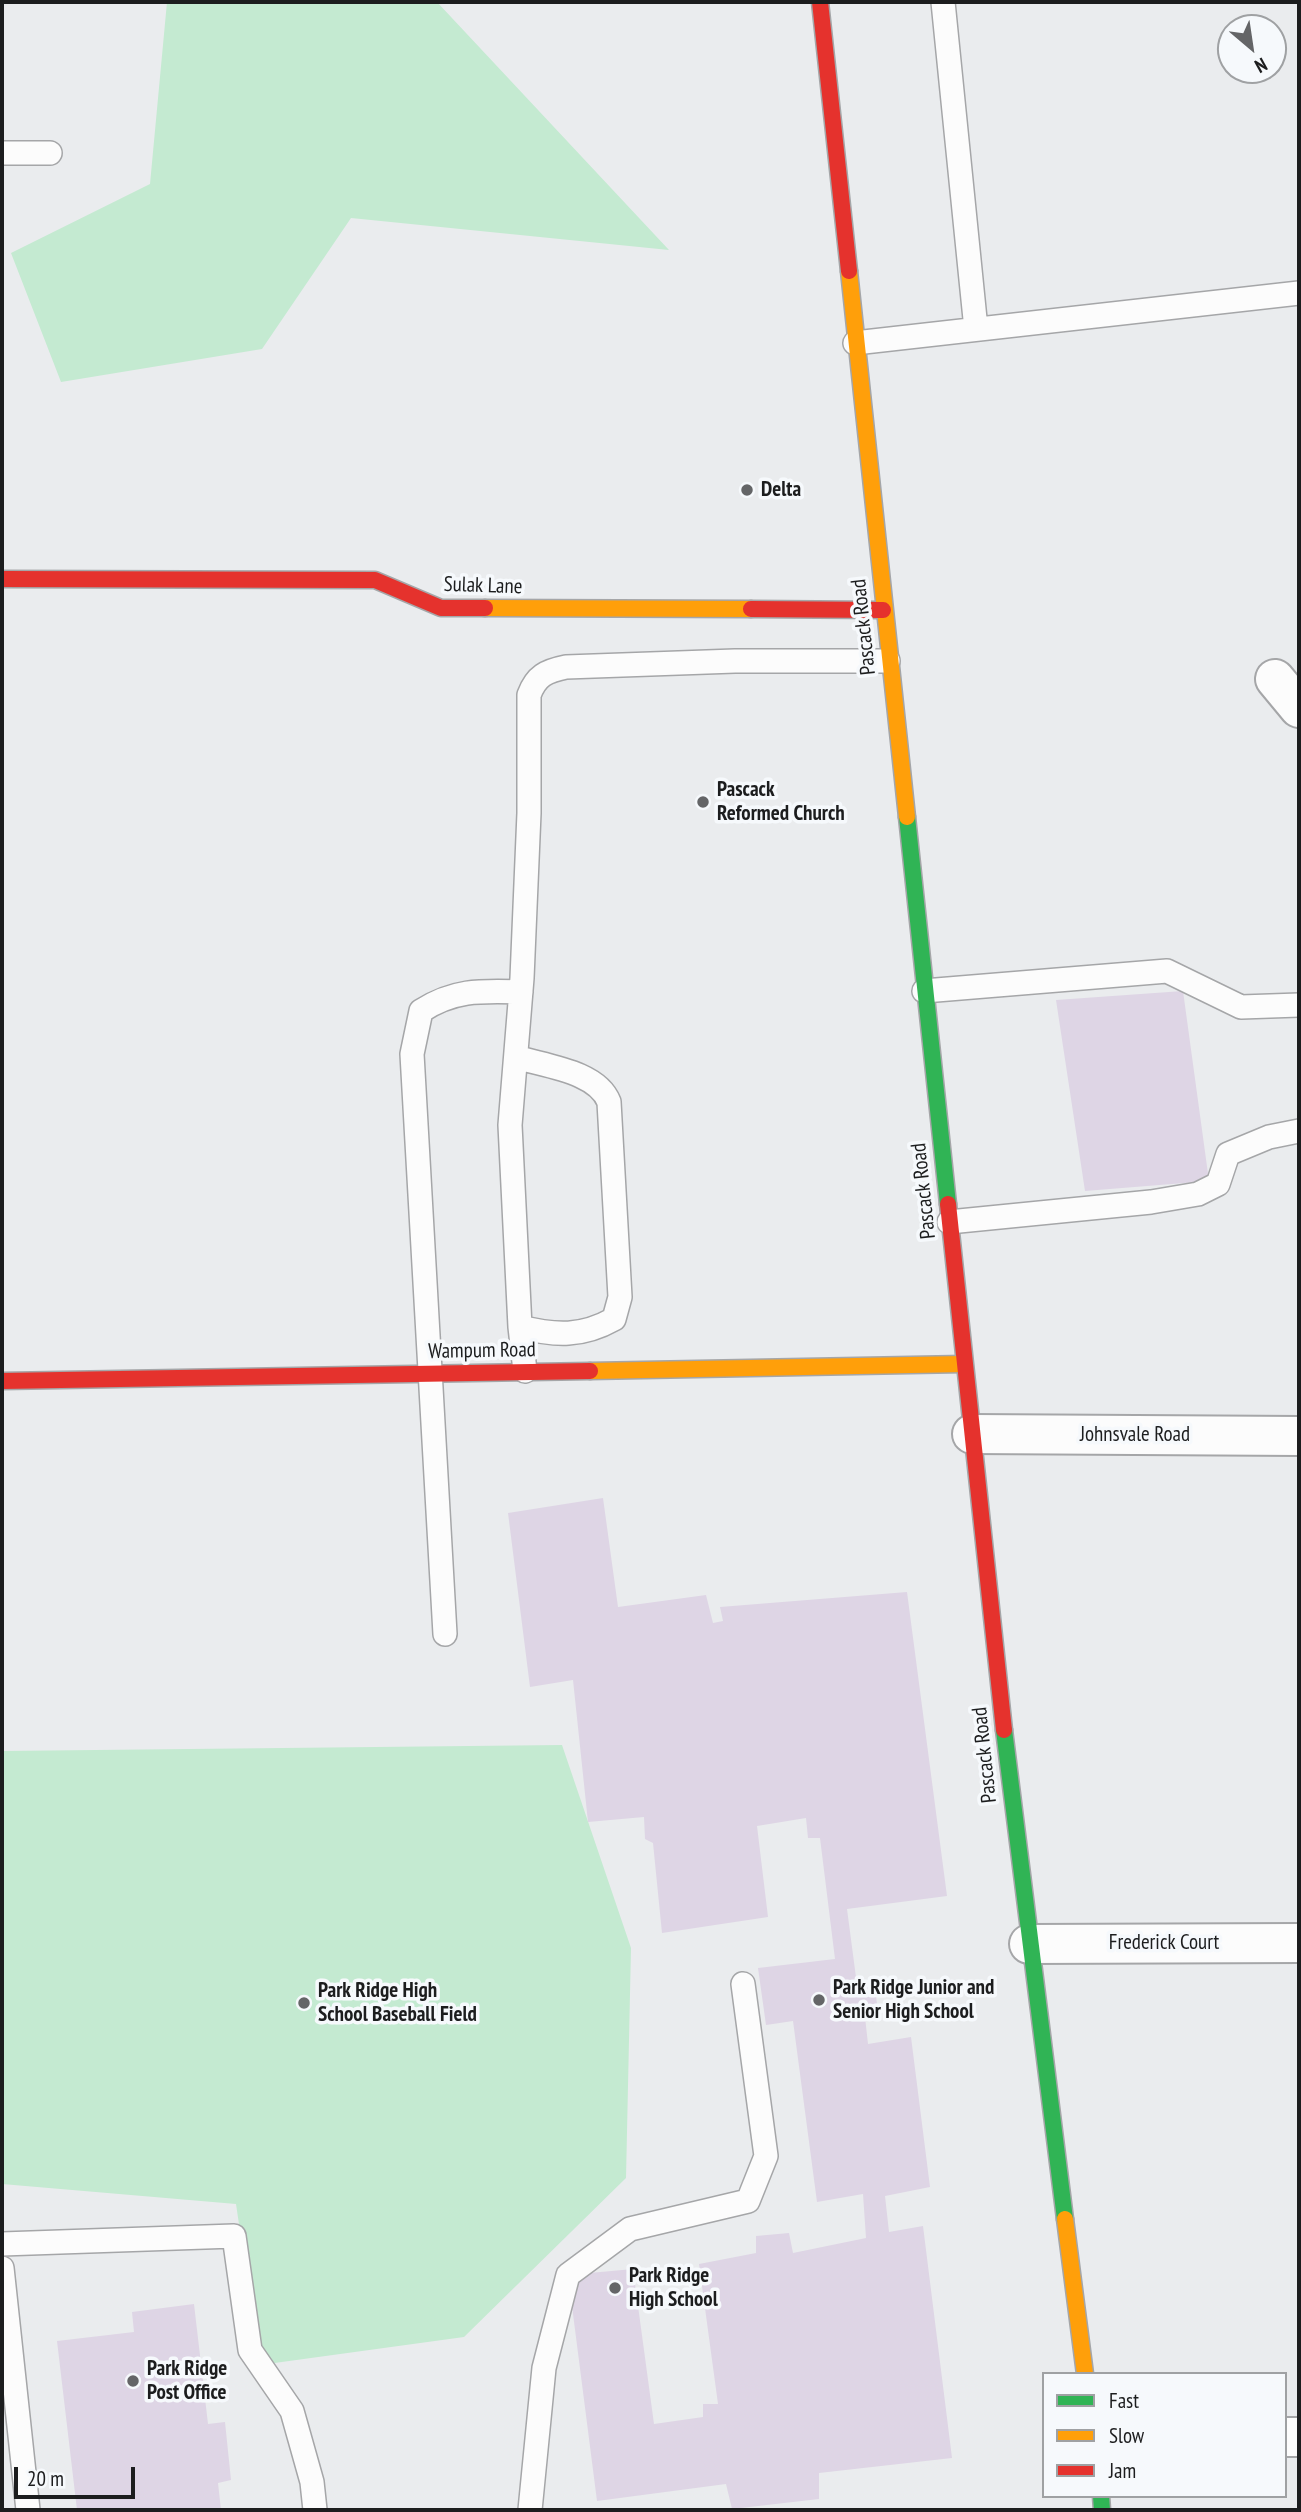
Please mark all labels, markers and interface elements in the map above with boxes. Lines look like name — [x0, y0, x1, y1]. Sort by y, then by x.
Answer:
north arrow — [1217, 14, 1287, 84]
text: N — [1251, 53, 1272, 79]
place label: Delta — [761, 477, 801, 503]
marker: Delta — [739, 482, 755, 498]
street label: Sulak Lane — [443, 572, 523, 600]
street label: Pascack Road — [846, 578, 882, 676]
place label: Pascack Reformed Church — [717, 777, 845, 827]
marker: Pascack Reformed Church — [695, 794, 711, 810]
street label: Pascack Road — [906, 1142, 942, 1240]
street label: Wampum Road — [428, 1337, 536, 1365]
street label: Johnsvale Road — [1080, 1422, 1190, 1448]
street label: Pascack Road — [967, 1706, 1003, 1804]
street label: Frederick Court — [1109, 1930, 1219, 1956]
place label: Park Ridge Junior and Senior High School — [833, 1975, 994, 2025]
place label: Park Ridge High School Baseball Field — [318, 1978, 477, 2028]
marker: Park Ridge Junior and Senior High School — [811, 1992, 827, 2008]
marker: Park Ridge High School Baseball Field — [296, 1995, 312, 2011]
place label: Park Ridge High School — [629, 2263, 718, 2313]
marker: Park Ridge High School — [607, 2280, 623, 2296]
place label: Park Ridge Post Office — [147, 2356, 227, 2406]
legend — [1042, 2372, 1287, 2498]
marker: Park Ridge Post Office — [125, 2373, 141, 2389]
text: Fast — [1109, 2387, 1139, 2414]
text: Slow — [1109, 2422, 1144, 2449]
scale bar — [18, 2452, 138, 2496]
text: Jam — [1109, 2457, 1136, 2484]
text: 20 m — [27, 2465, 64, 2492]

